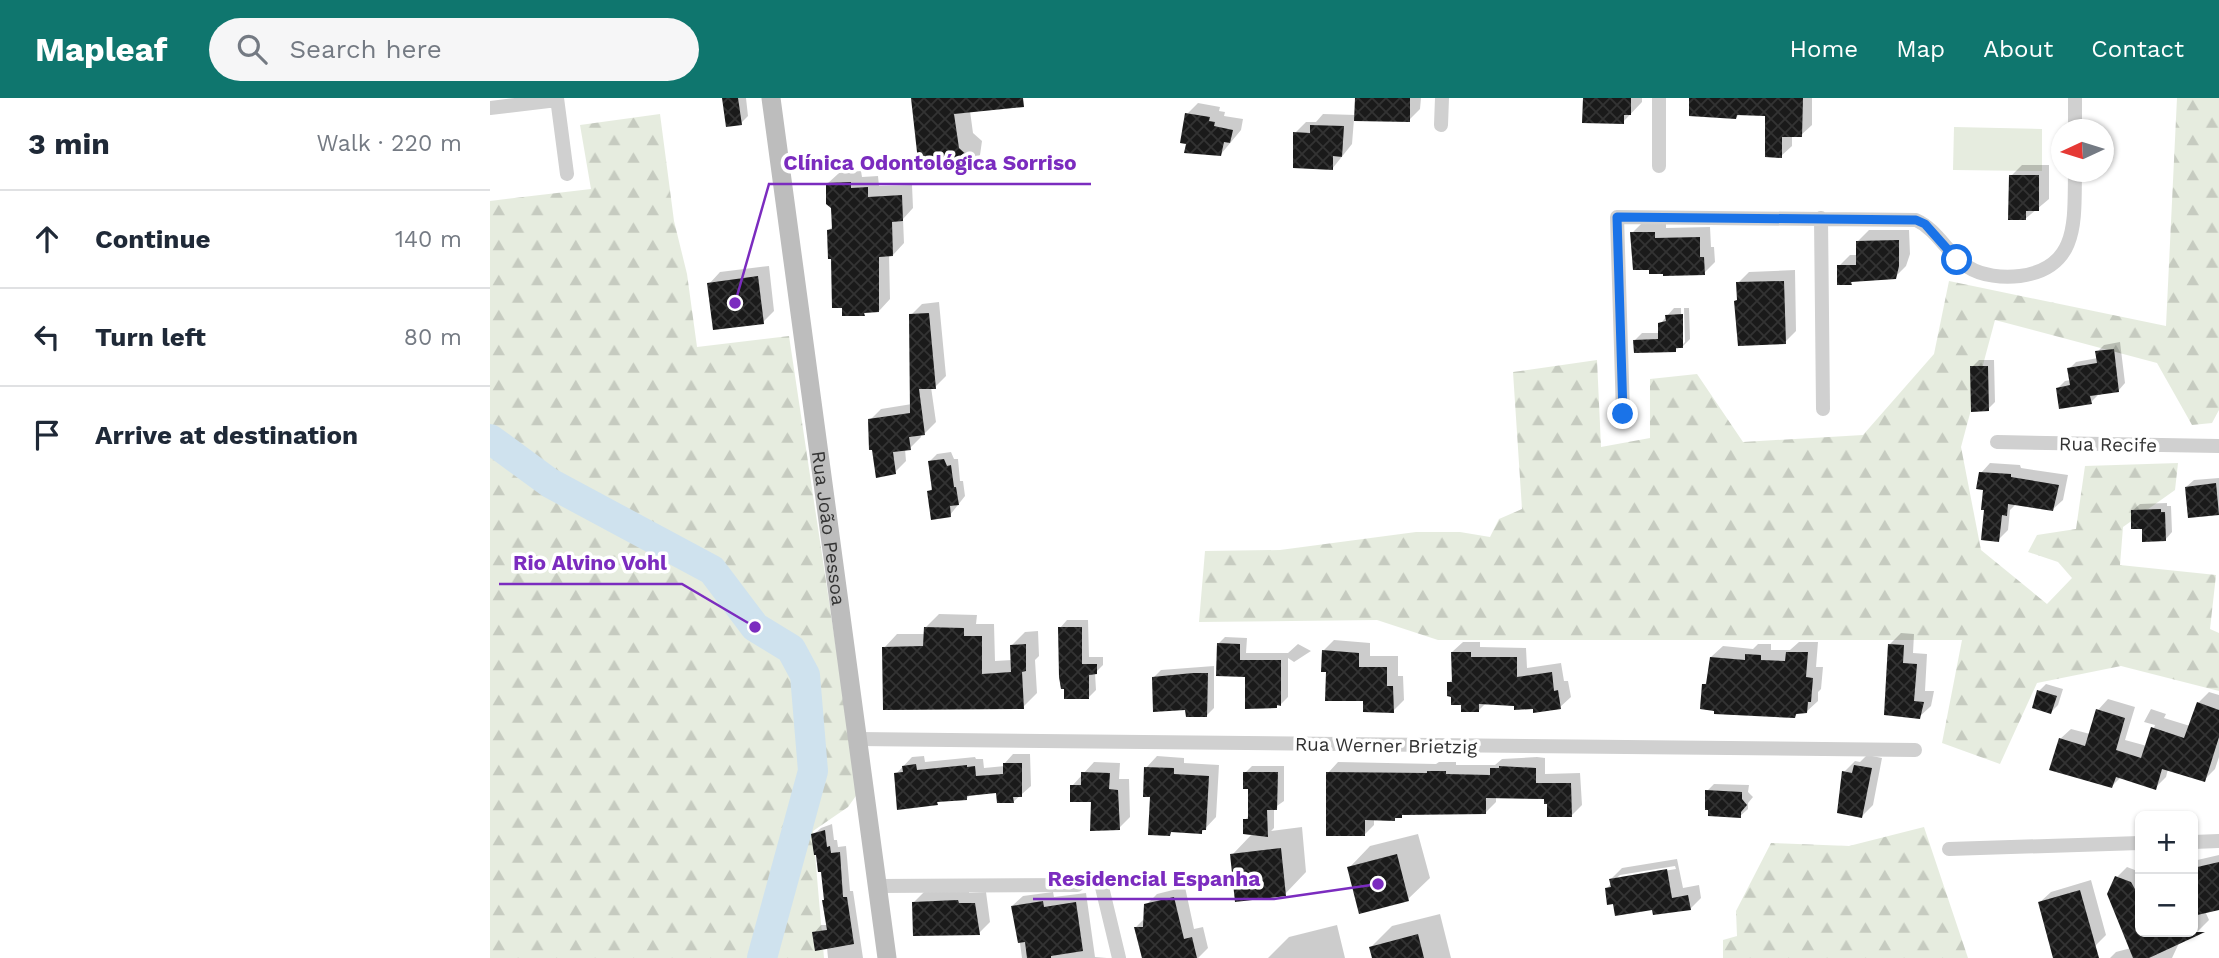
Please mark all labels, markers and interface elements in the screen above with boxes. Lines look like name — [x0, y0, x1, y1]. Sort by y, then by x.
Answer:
search box — [209, 18, 699, 81]
text: Mapleaf — [35, 30, 167, 69]
icon: search — [233, 30, 271, 68]
text: Search here — [289, 34, 442, 64]
text: Home — [1790, 35, 1858, 63]
text: Map — [1896, 35, 1945, 63]
text: About — [1983, 35, 2053, 63]
text: Contact — [2091, 35, 2184, 63]
north arrow — [2051, 119, 2114, 182]
text: 3 min — [28, 126, 110, 161]
text: Walk · 220 m — [316, 130, 462, 157]
callout: Clínica Odontológica Sorriso — [769, 142, 1091, 184]
text: Clínica Odontológica Sorriso — [783, 150, 1077, 175]
icon: ahead — [28, 220, 66, 258]
text: Continue — [95, 224, 211, 254]
text: 140 m — [395, 226, 462, 253]
route start — [1941, 244, 1972, 275]
icon: left — [28, 318, 66, 356]
text: Turn left — [95, 322, 206, 352]
text: 80 m — [404, 324, 462, 351]
route end — [1607, 398, 1638, 429]
icon: arrive — [28, 416, 66, 454]
text: Arrive at destination — [95, 420, 358, 450]
street label: Rua Recife — [2059, 432, 2157, 457]
street label: Rua João Pessoa — [807, 449, 850, 607]
callout: Rio Alvino Vohl — [499, 542, 682, 584]
text: Rio Alvino Vohl — [513, 550, 667, 575]
street label: Rua Werner Brietzig — [1295, 732, 1478, 759]
map controls — [2135, 811, 2198, 937]
button: + — [2135, 811, 2198, 874]
callout: Residencial Espanha — [1033, 857, 1274, 899]
text: Residencial Espanha — [1048, 866, 1261, 891]
button: − — [2135, 874, 2198, 937]

